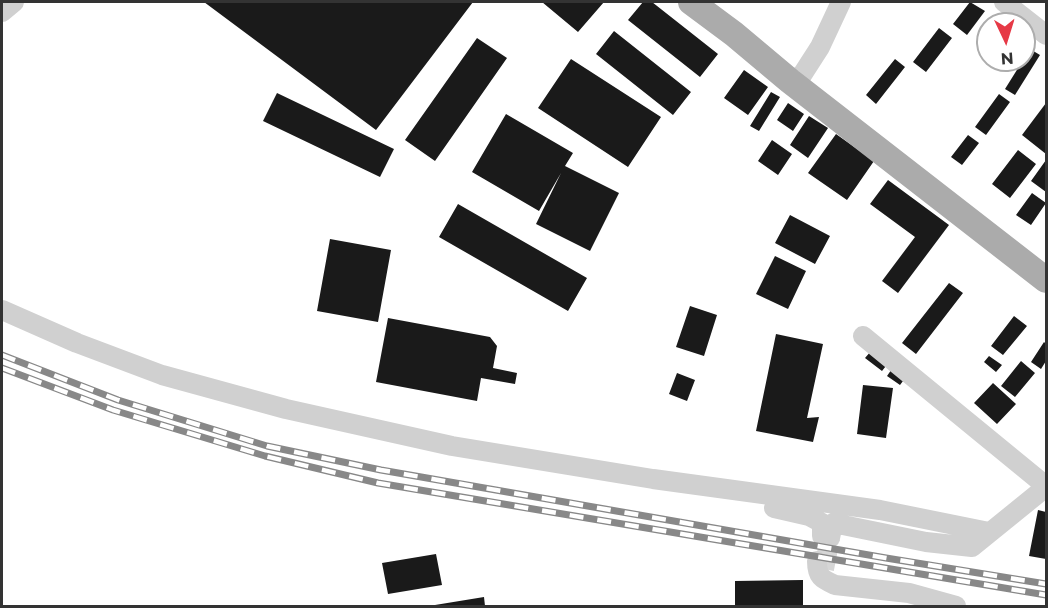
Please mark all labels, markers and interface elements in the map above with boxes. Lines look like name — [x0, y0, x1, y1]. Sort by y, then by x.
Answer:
north arrow — [976, 12, 1036, 72]
text: N — [1000, 49, 1014, 68]

